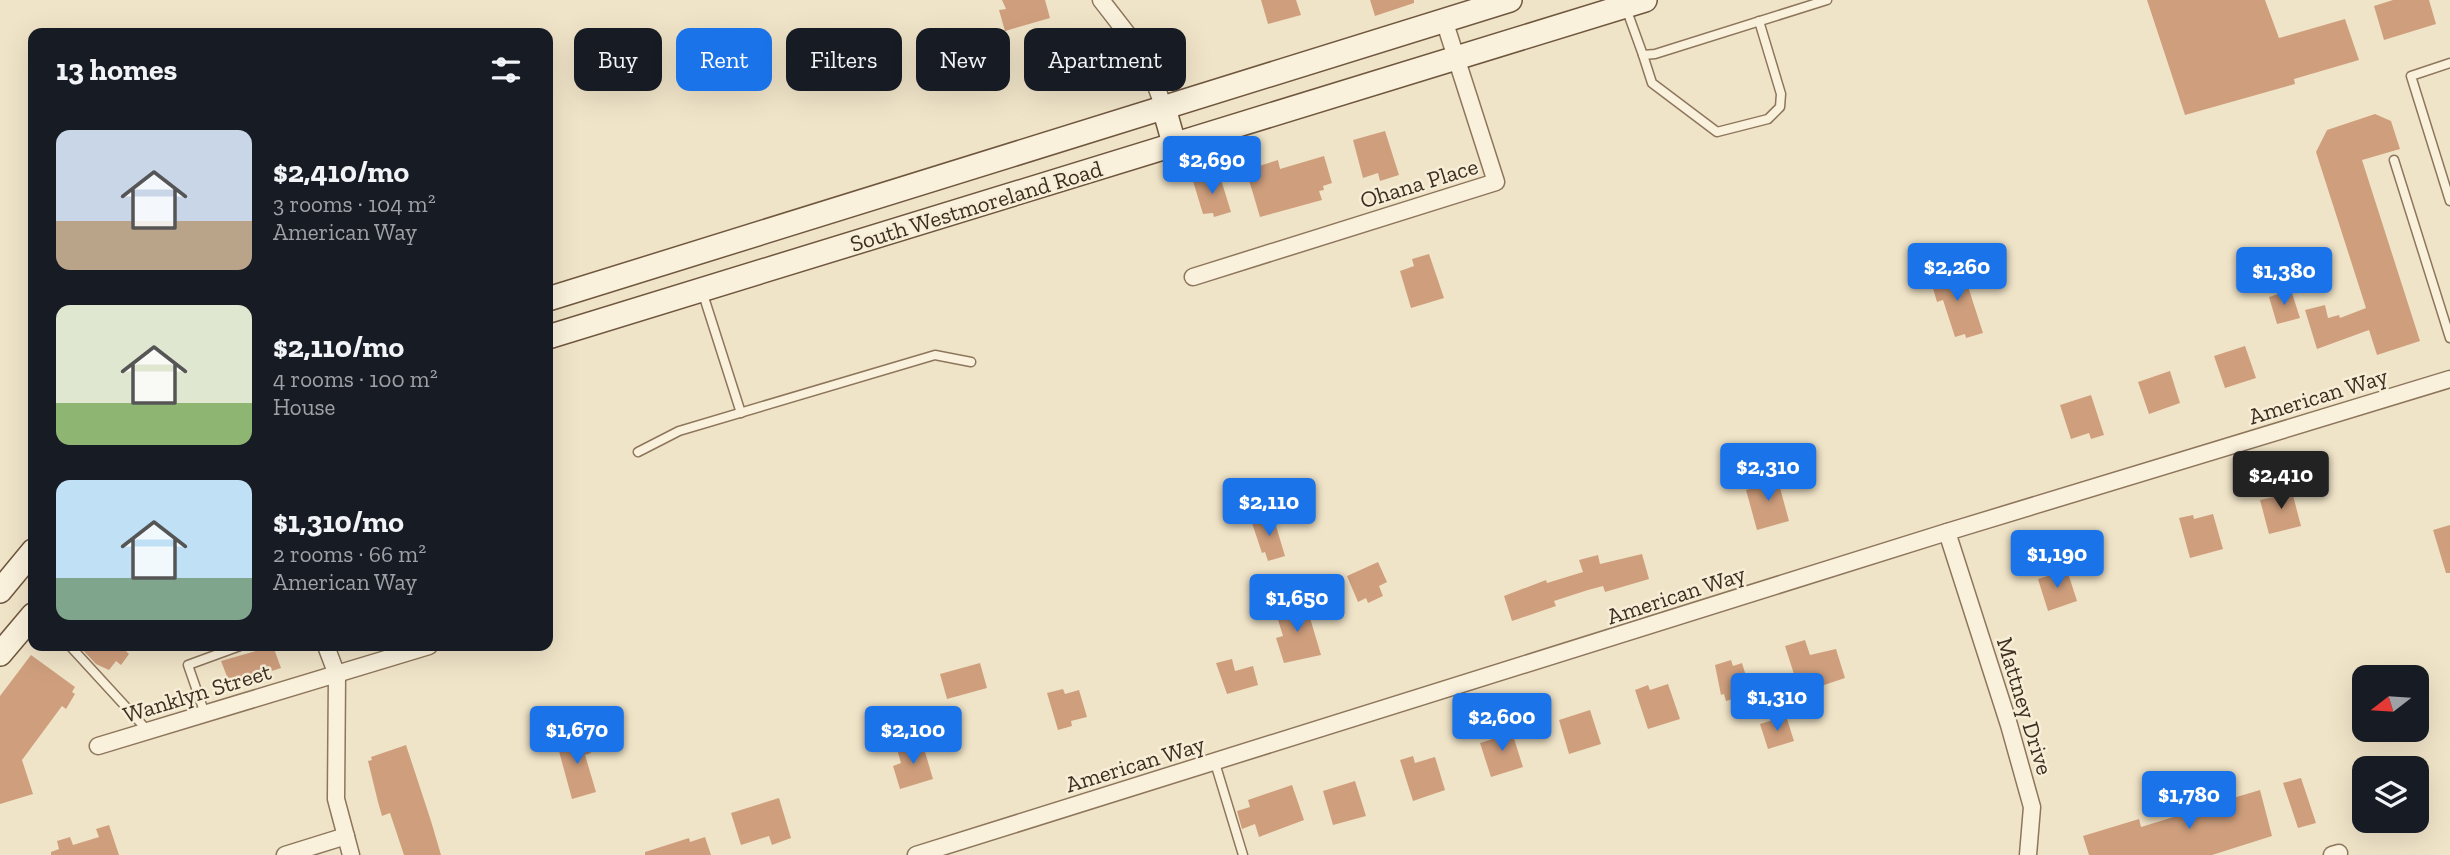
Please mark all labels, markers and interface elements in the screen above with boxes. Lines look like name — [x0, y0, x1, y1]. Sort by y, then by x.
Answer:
chip: Buy — [574, 28, 662, 91]
chip: Rent — [676, 28, 772, 91]
chip: Filters — [786, 28, 902, 91]
chip: New — [916, 28, 1010, 91]
chip: Apartment — [1024, 28, 1186, 91]
icon: filters — [487, 51, 525, 89]
text: 13 homes — [56, 52, 177, 88]
pin: $2,690 — [1155, 136, 1269, 196]
text: $2,690 — [1179, 145, 1245, 173]
street label: Ohana Place — [1357, 152, 1481, 214]
text: $2,410/mo — [273, 154, 409, 190]
street label: South Westmoreland Road — [846, 154, 1106, 258]
icon: home — [112, 158, 196, 242]
text: 3 rooms · 104 m² — [273, 190, 436, 218]
text: American Way — [273, 218, 417, 246]
pin: $2,260 — [1900, 244, 2014, 303]
pin: $1,380 — [2227, 247, 2341, 307]
text: $2,260 — [1924, 252, 1990, 280]
text: $1,380 — [2252, 256, 2316, 284]
text: $2,110/mo — [273, 329, 404, 365]
icon: home — [112, 333, 196, 417]
street label: American Way — [2245, 362, 2391, 430]
text: 4 rooms · 100 m² — [273, 365, 438, 393]
text: House — [273, 393, 335, 421]
pin: $2,310 — [1711, 444, 1825, 503]
text: $2,310 — [1736, 452, 1800, 480]
pin: $2,410 — [2224, 452, 2338, 511]
text: $2,410 — [2249, 460, 2313, 488]
pin: $2,110 — [1212, 478, 1326, 538]
text: $2,110 — [1239, 487, 1299, 515]
text: $1,310/mo — [273, 504, 404, 540]
icon: home — [112, 508, 196, 592]
pin: $1,190 — [2000, 530, 2114, 590]
text: $1,190 — [2027, 539, 2087, 567]
text: 2 rooms · 66 m² — [273, 540, 426, 568]
street label: American Way — [1603, 559, 1749, 631]
text: American Way — [273, 568, 417, 596]
pin: $1,650 — [1240, 574, 1354, 634]
text: $1,650 — [1266, 583, 1328, 611]
street label: Mattney Drive — [1991, 634, 2059, 778]
street label: Wanklyn Street — [120, 657, 275, 729]
north arrow — [2352, 665, 2429, 742]
map controls — [2352, 665, 2429, 833]
pin: $1,310 — [1720, 674, 1834, 733]
text: $1,310 — [1747, 682, 1807, 710]
pin: $2,600 — [1445, 694, 1559, 753]
text: $2,600 — [1468, 702, 1536, 730]
pin: $1,670 — [520, 706, 634, 766]
pin: $2,100 — [856, 706, 970, 766]
text: $1,670 — [546, 715, 608, 743]
text: $2,100 — [881, 715, 945, 743]
street label: American Way — [1062, 730, 1208, 798]
button: layers — [2352, 756, 2429, 833]
pin: $1,780 — [2132, 772, 2246, 831]
text: $1,780 — [2158, 780, 2220, 808]

